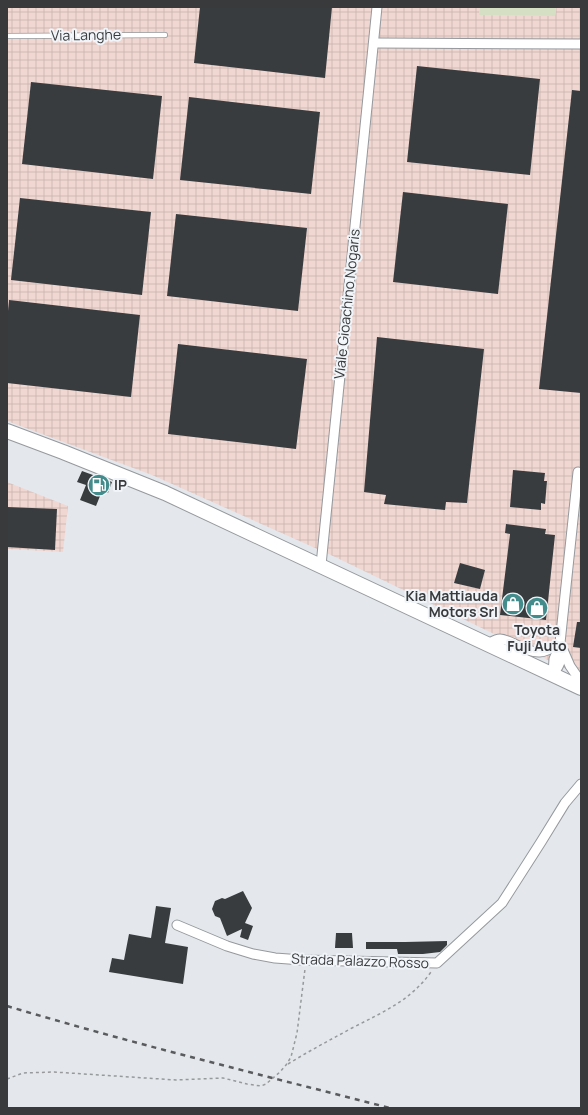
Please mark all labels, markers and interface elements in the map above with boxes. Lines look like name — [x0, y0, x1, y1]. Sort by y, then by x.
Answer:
street label: Via Langhe — [51, 24, 121, 45]
street label: Viale Gioachino Nogaris — [329, 228, 364, 380]
fuel station icon: IP — [86, 472, 112, 498]
place label: IP — [114, 475, 127, 494]
place label: Kia Mattiauda Motors Srl — [405, 586, 498, 621]
shop icon: Kia Mattiauda Motors Srl — [500, 591, 526, 617]
shop icon: Toyota Fuji Auto — [524, 595, 550, 621]
place label: Toyota Fuji Auto — [507, 620, 567, 655]
street label: Strada Palazzo Rosso — [291, 949, 429, 972]

